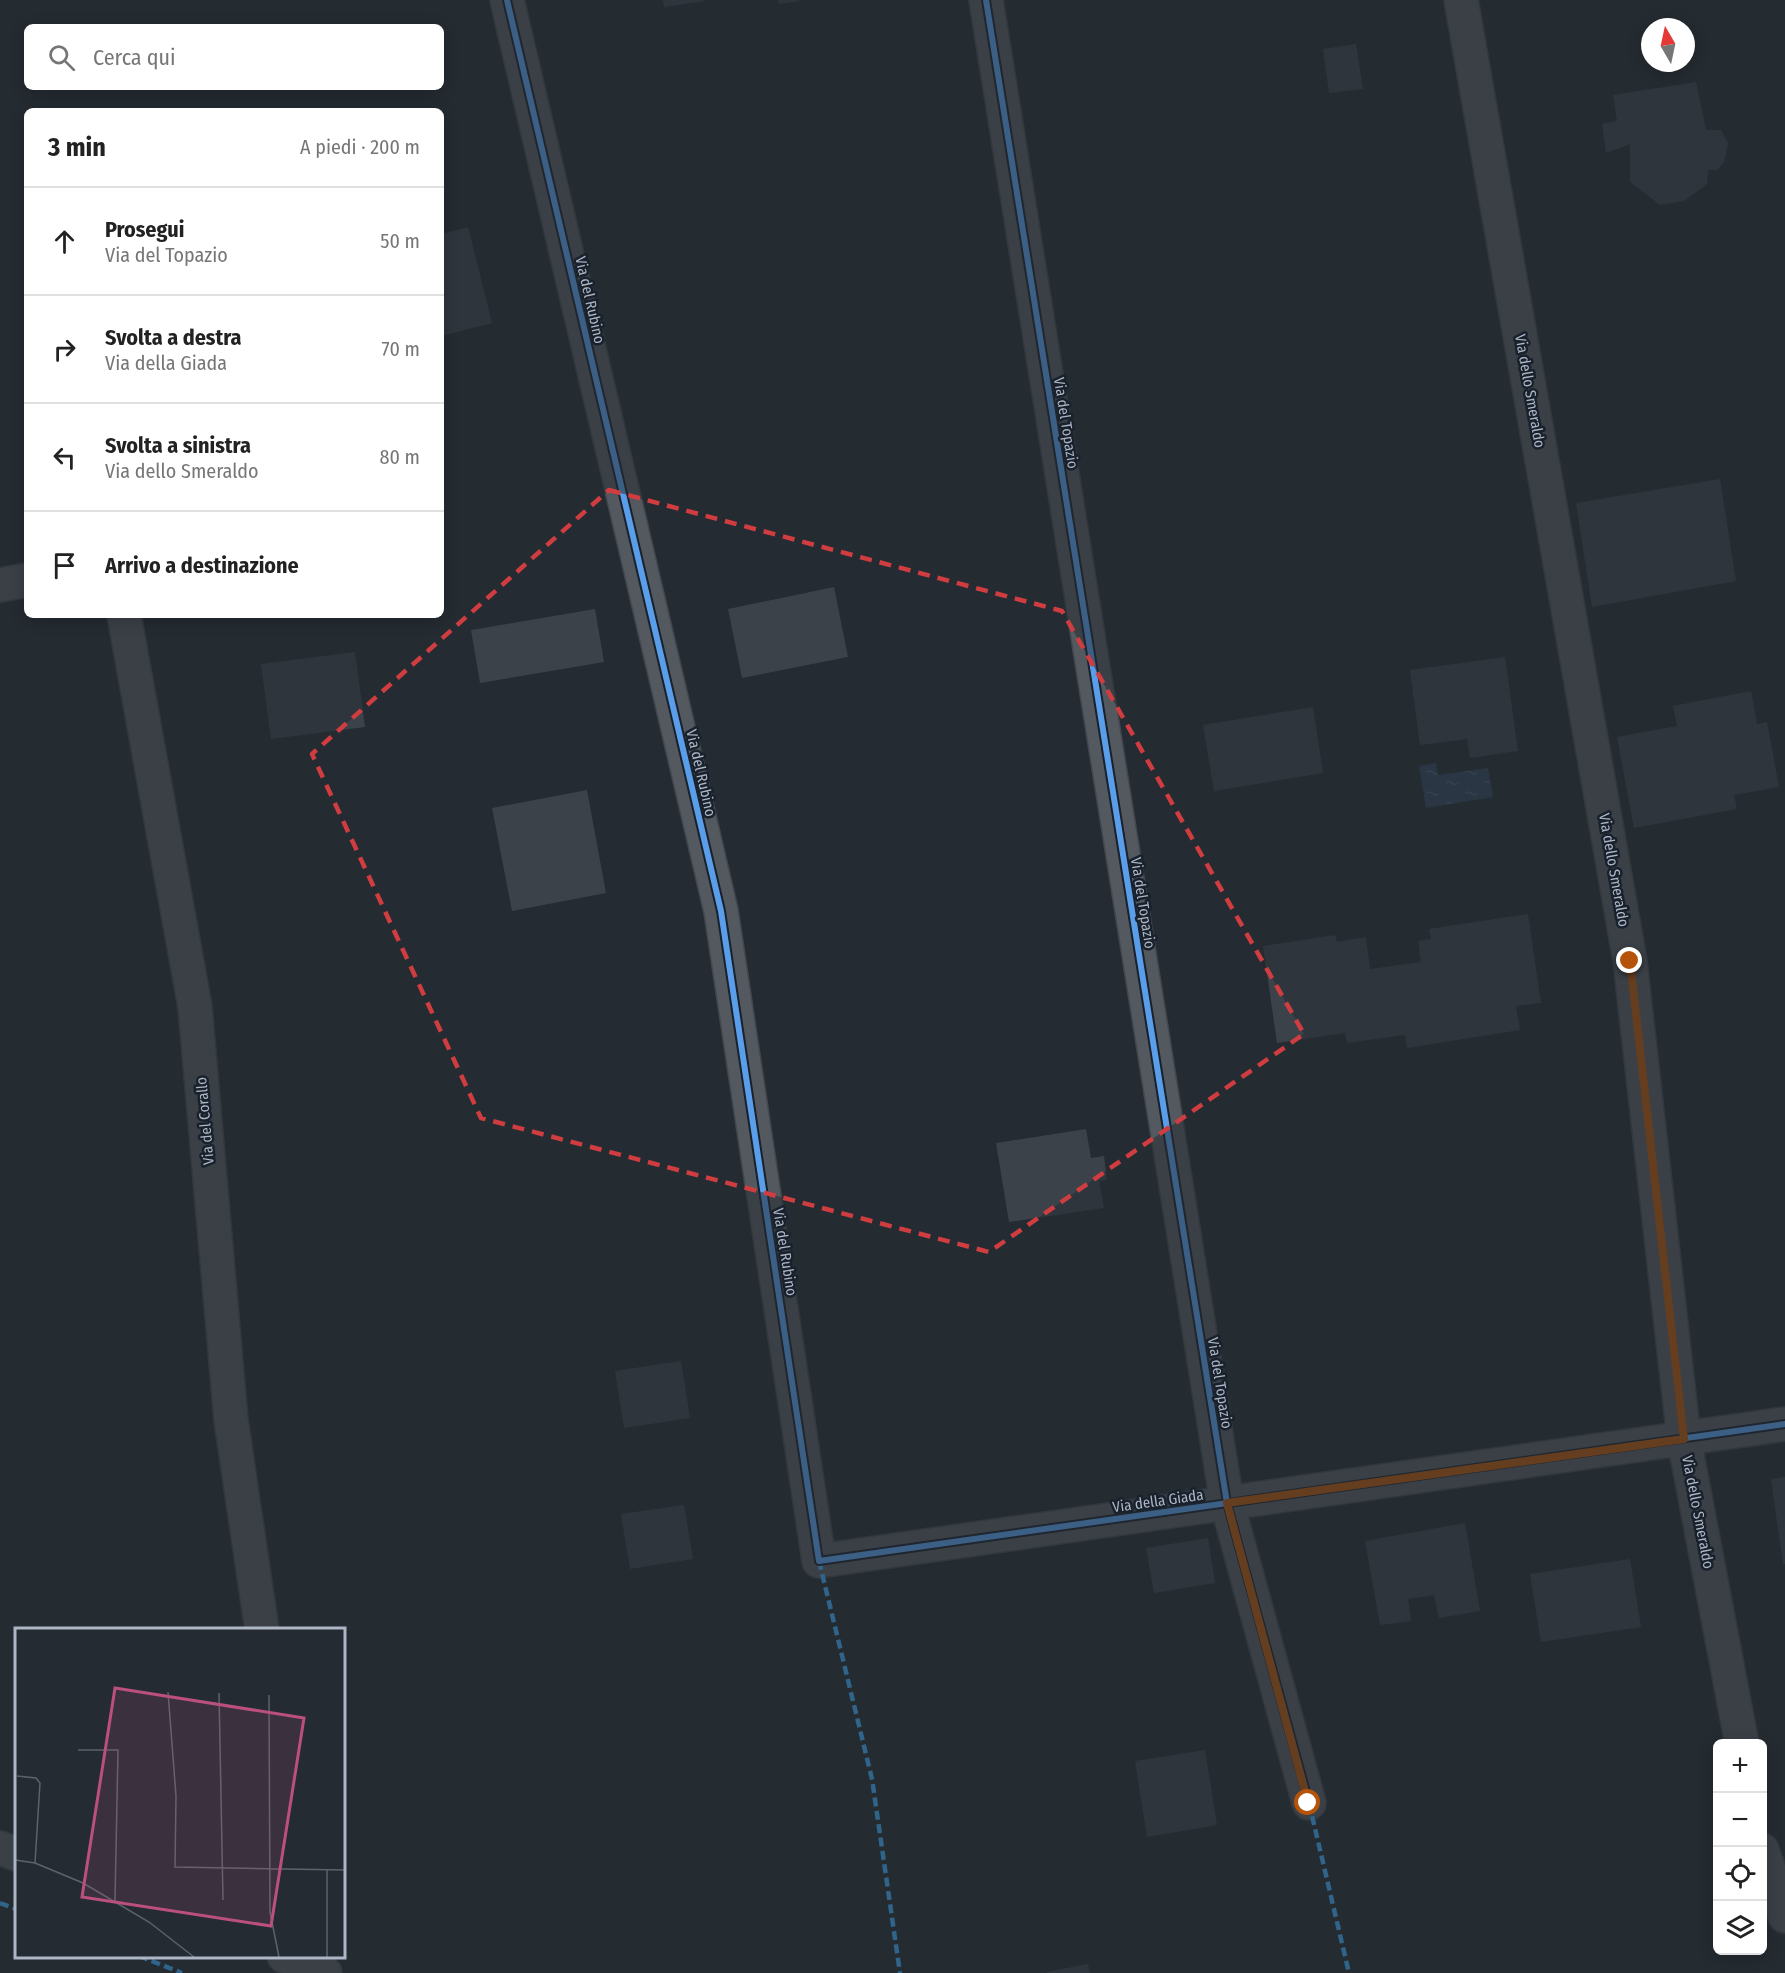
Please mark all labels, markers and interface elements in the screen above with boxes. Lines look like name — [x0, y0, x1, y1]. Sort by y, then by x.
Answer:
north arrow — [1641, 18, 1695, 72]
search box — [24, 24, 444, 90]
icon: search — [45, 41, 78, 74]
text: Cerca qui — [93, 44, 176, 71]
text: 3 min — [48, 132, 106, 163]
text: A piedi · 200 m — [300, 135, 420, 159]
text: Prosegui — [105, 216, 184, 243]
icon: ahead — [48, 225, 81, 258]
text: 50 m — [380, 229, 420, 253]
text: Via del Topazio — [105, 243, 228, 267]
street label: Via del Rubino — [571, 255, 609, 345]
text: Svolta a destra — [105, 324, 242, 351]
icon: right — [48, 333, 81, 366]
street label: Via dello Smeraldo — [1511, 333, 1549, 449]
text: 70 m — [382, 337, 420, 361]
text: Via della Giada — [105, 351, 227, 375]
street label: Via del Topazio — [1050, 376, 1082, 470]
text: Svolta a sinistra — [105, 432, 251, 459]
icon: left — [48, 441, 81, 474]
text: 80 m — [380, 445, 420, 469]
text: Via dello Smeraldo — [105, 459, 259, 483]
icon: arrive — [48, 549, 81, 582]
text: Arrivo a destinazione — [105, 552, 299, 579]
street label: Via del Rubino — [682, 728, 720, 818]
street label: Via dello Smeraldo — [1595, 812, 1633, 928]
street label: Via del Topazio — [1127, 856, 1159, 950]
route end — [1616, 947, 1642, 973]
street label: Via del Corallo — [192, 1076, 218, 1166]
street label: Via del Rubino — [769, 1207, 801, 1297]
street label: Via del Topazio — [1204, 1336, 1236, 1430]
street label: Via dello Smeraldo — [1678, 1454, 1718, 1570]
street label: Via della Giada — [1111, 1486, 1205, 1516]
inset map — [15, 1628, 345, 1958]
map controls — [1713, 1739, 1767, 1955]
button: + — [1713, 1739, 1767, 1793]
route start — [1294, 1789, 1320, 1815]
button: − — [1713, 1793, 1767, 1847]
button: locate — [1713, 1847, 1767, 1901]
button: layers — [1713, 1901, 1767, 1955]

